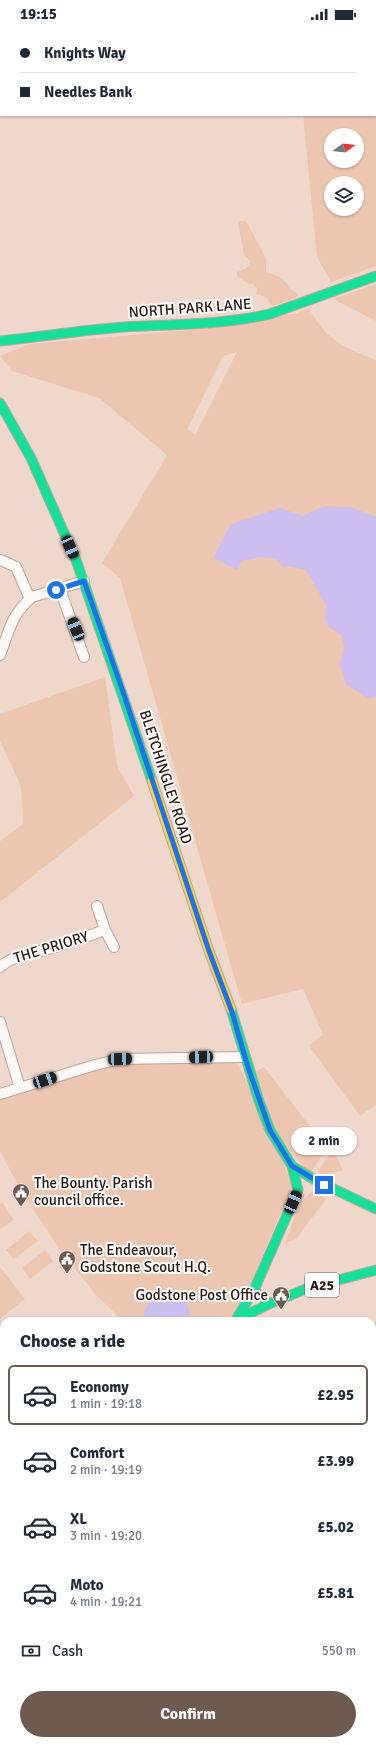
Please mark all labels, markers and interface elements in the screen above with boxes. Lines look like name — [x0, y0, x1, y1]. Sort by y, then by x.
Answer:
text: 19:15 — [20, 5, 57, 23]
text: Knights Way — [44, 44, 126, 62]
text: Needles Bank — [44, 83, 132, 101]
north arrow — [324, 128, 364, 168]
map controls — [324, 128, 364, 216]
button: layers — [324, 176, 364, 216]
street label: NORTH PARK LANE — [128, 295, 252, 321]
car — [60, 534, 80, 560]
route start — [47, 581, 65, 599]
car — [66, 616, 86, 642]
street label: BLETCHINGLEY ROAD — [136, 708, 196, 846]
street label: THE PRIORY — [11, 927, 91, 967]
car — [189, 1051, 213, 1063]
car — [108, 1053, 132, 1065]
car — [32, 1071, 58, 1089]
callout: 2 min — [291, 1127, 357, 1155]
text: 2 min — [308, 1133, 340, 1149]
place label: The Bounty. Parish council office. — [34, 1174, 153, 1209]
route end — [315, 1176, 333, 1194]
public building icon: The Bounty. Parish council office. — [11, 1182, 31, 1207]
car — [283, 1189, 303, 1215]
place label: The Endeavour, Godstone Scout H.Q. — [80, 1241, 211, 1276]
public building icon: The Endeavour, Godstone Scout H.Q. — [57, 1249, 77, 1274]
road number: A25 — [305, 1273, 339, 1297]
public building icon: Godstone Post Office — [271, 1285, 291, 1310]
place label: Godstone Post Office — [135, 1286, 268, 1304]
text: Choose a ride — [20, 1330, 125, 1352]
icon: car — [22, 1377, 58, 1413]
text: Economy — [70, 1378, 129, 1396]
text: £2.95 — [317, 1386, 354, 1404]
text: 1 min · 19:18 — [70, 1396, 142, 1412]
icon: car — [22, 1443, 58, 1479]
text: Comfort — [70, 1444, 124, 1462]
text: £3.99 — [317, 1452, 354, 1470]
text: 2 min · 19:19 — [70, 1462, 142, 1478]
icon: car — [22, 1509, 58, 1545]
text: XL — [70, 1510, 87, 1528]
text: £5.02 — [317, 1518, 354, 1536]
text: 3 min · 19:20 — [70, 1528, 142, 1544]
icon: car — [22, 1575, 58, 1611]
text: Moto — [70, 1576, 104, 1594]
text: £5.81 — [317, 1584, 354, 1602]
text: 4 min · 19:21 — [70, 1594, 142, 1610]
icon: cash — [20, 1640, 42, 1662]
text: Cash — [52, 1642, 83, 1660]
text: 550 m — [322, 1643, 356, 1659]
button: Confirm — [20, 1691, 356, 1737]

